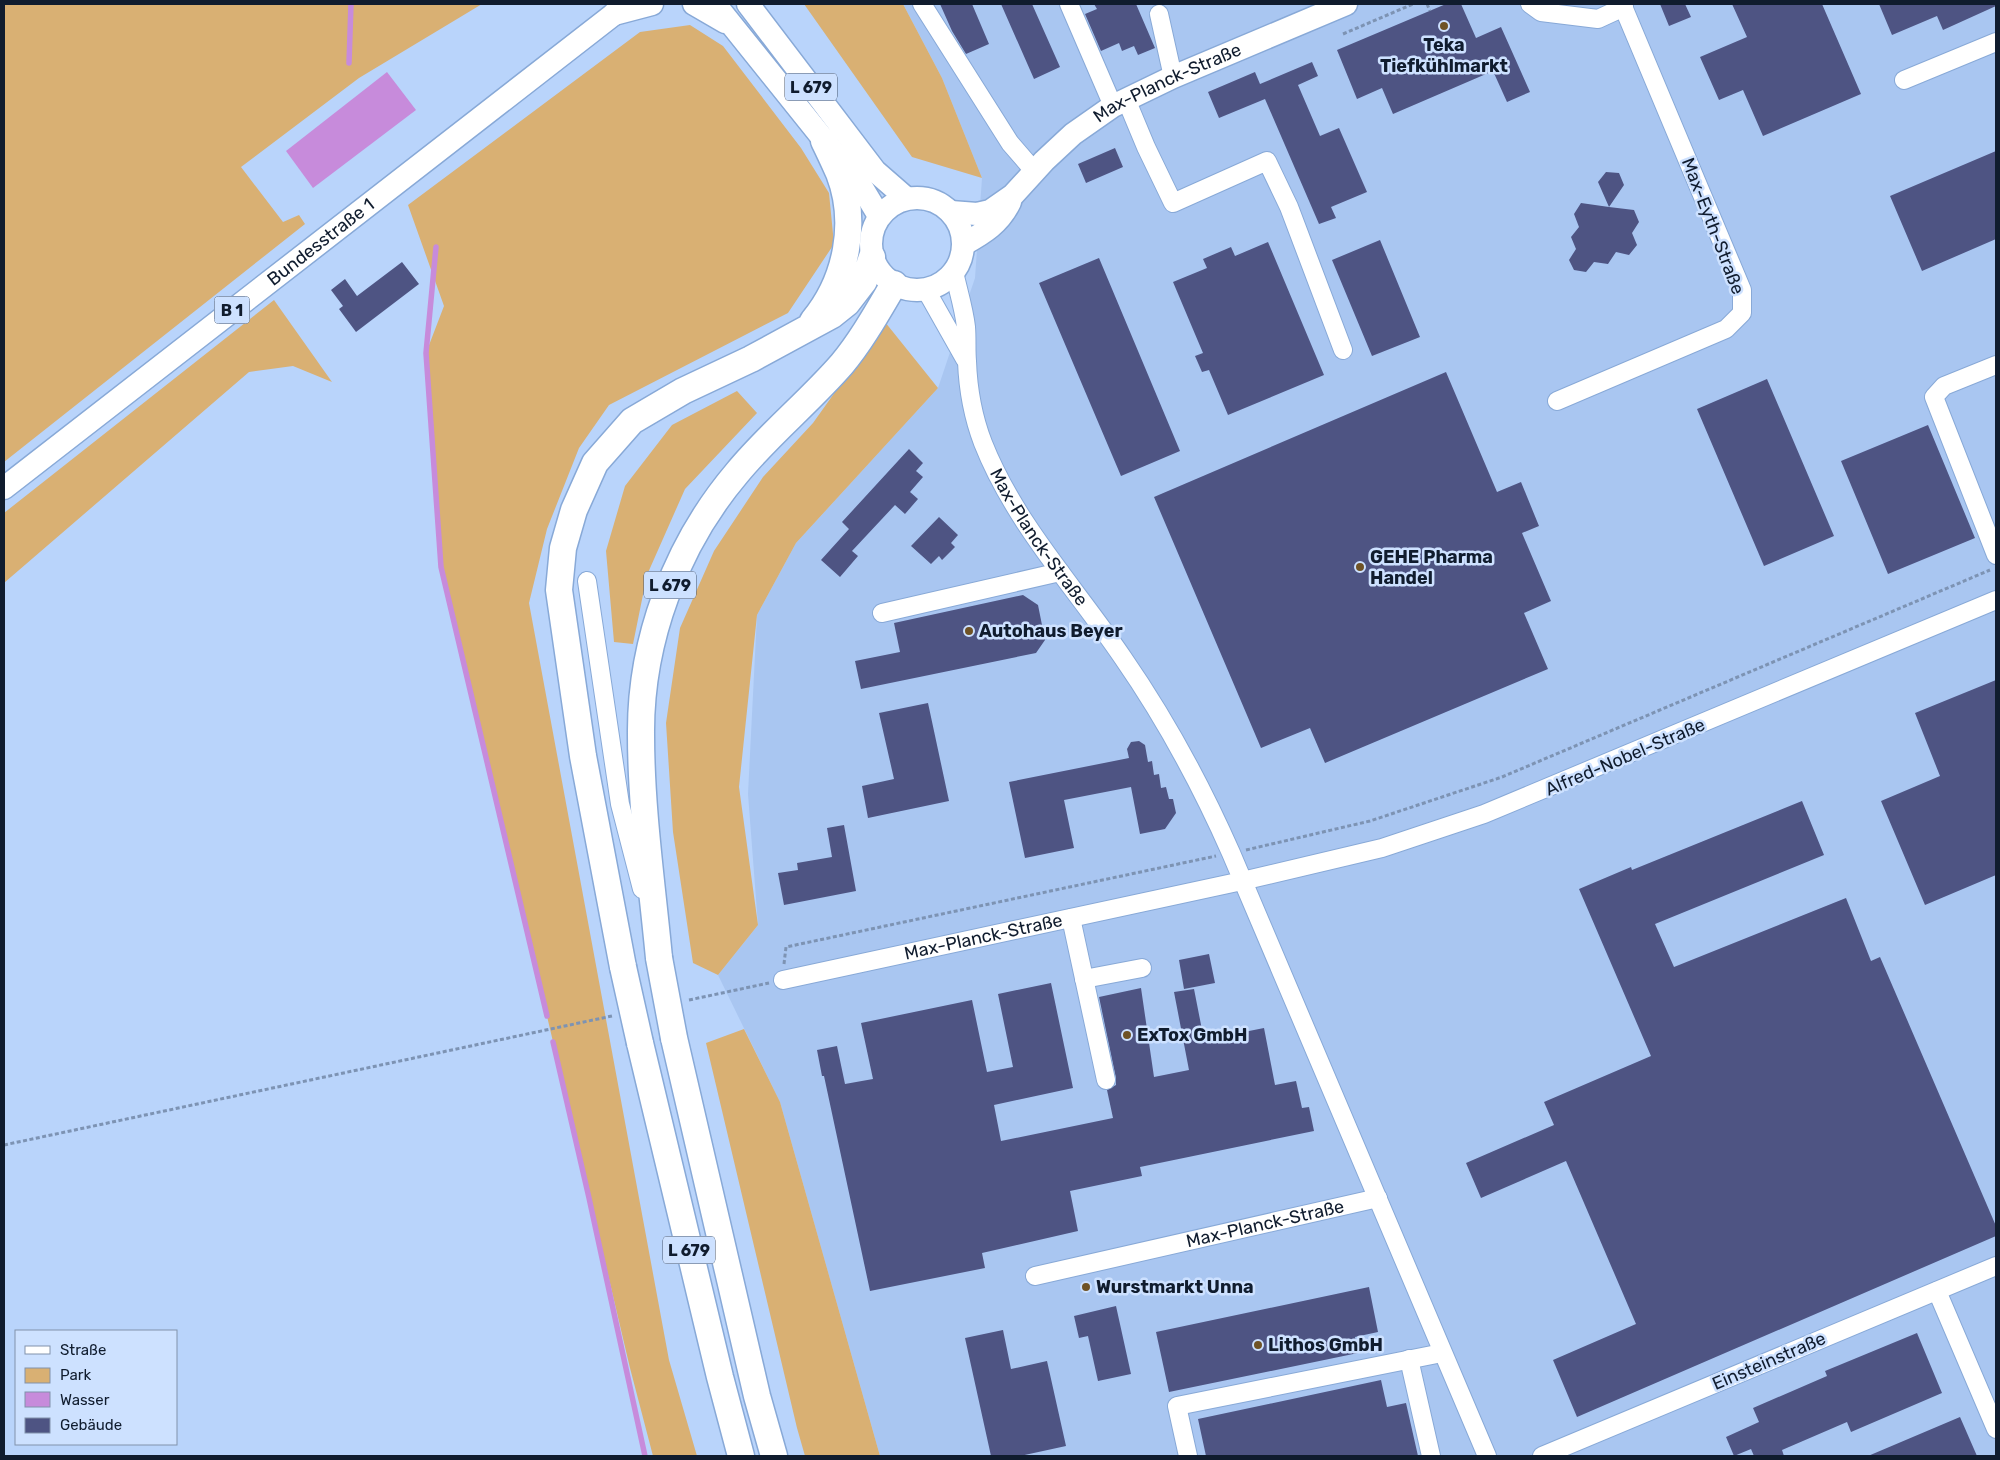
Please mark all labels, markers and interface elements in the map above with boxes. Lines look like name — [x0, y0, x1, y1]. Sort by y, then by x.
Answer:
marker: Teka Tiefkühlmarkt — [1438, 20, 1450, 32]
place label: Teka Tiefkühlmarkt — [1380, 34, 1508, 77]
street label: Max-Planck-Straße — [1089, 38, 1245, 127]
road number: L 679 — [785, 74, 837, 100]
street label: Max-Eyth-Straße — [1677, 155, 1749, 297]
street label: Bundesstraße 1 — [263, 194, 379, 290]
road number: B 1 — [214, 296, 250, 324]
street label: Max-Planck-Straße — [985, 465, 1093, 610]
place label: GEHE Pharma Handel — [1370, 546, 1493, 589]
marker: GEHE Pharma Handel — [1354, 561, 1366, 573]
road number: L 679 — [644, 572, 696, 598]
place label: Autohaus Beyer — [979, 620, 1123, 642]
marker: Autohaus Beyer — [963, 625, 975, 637]
street label: Alfred-Nobel-Straße — [1542, 713, 1708, 801]
street label: Max-Planck-Straße — [902, 909, 1065, 965]
place label: ExTox GmbH — [1137, 1024, 1247, 1046]
marker: ExTox GmbH — [1121, 1029, 1133, 1041]
street label: Max-Planck-Straße — [1184, 1195, 1346, 1252]
road number: L 679 — [663, 1236, 715, 1264]
place label: Wurstmarkt Unna — [1096, 1276, 1254, 1298]
marker: Wurstmarkt Unna — [1080, 1281, 1092, 1293]
street label: Einsteinstraße — [1709, 1327, 1829, 1395]
legend — [15, 1330, 178, 1445]
place label: Lithos GmbH — [1268, 1334, 1383, 1356]
marker: Lithos GmbH — [1252, 1339, 1264, 1351]
text: Straße — [60, 1341, 106, 1359]
text: Park — [60, 1366, 91, 1384]
text: Wasser — [60, 1391, 110, 1409]
text: Gebäude — [60, 1416, 122, 1434]

